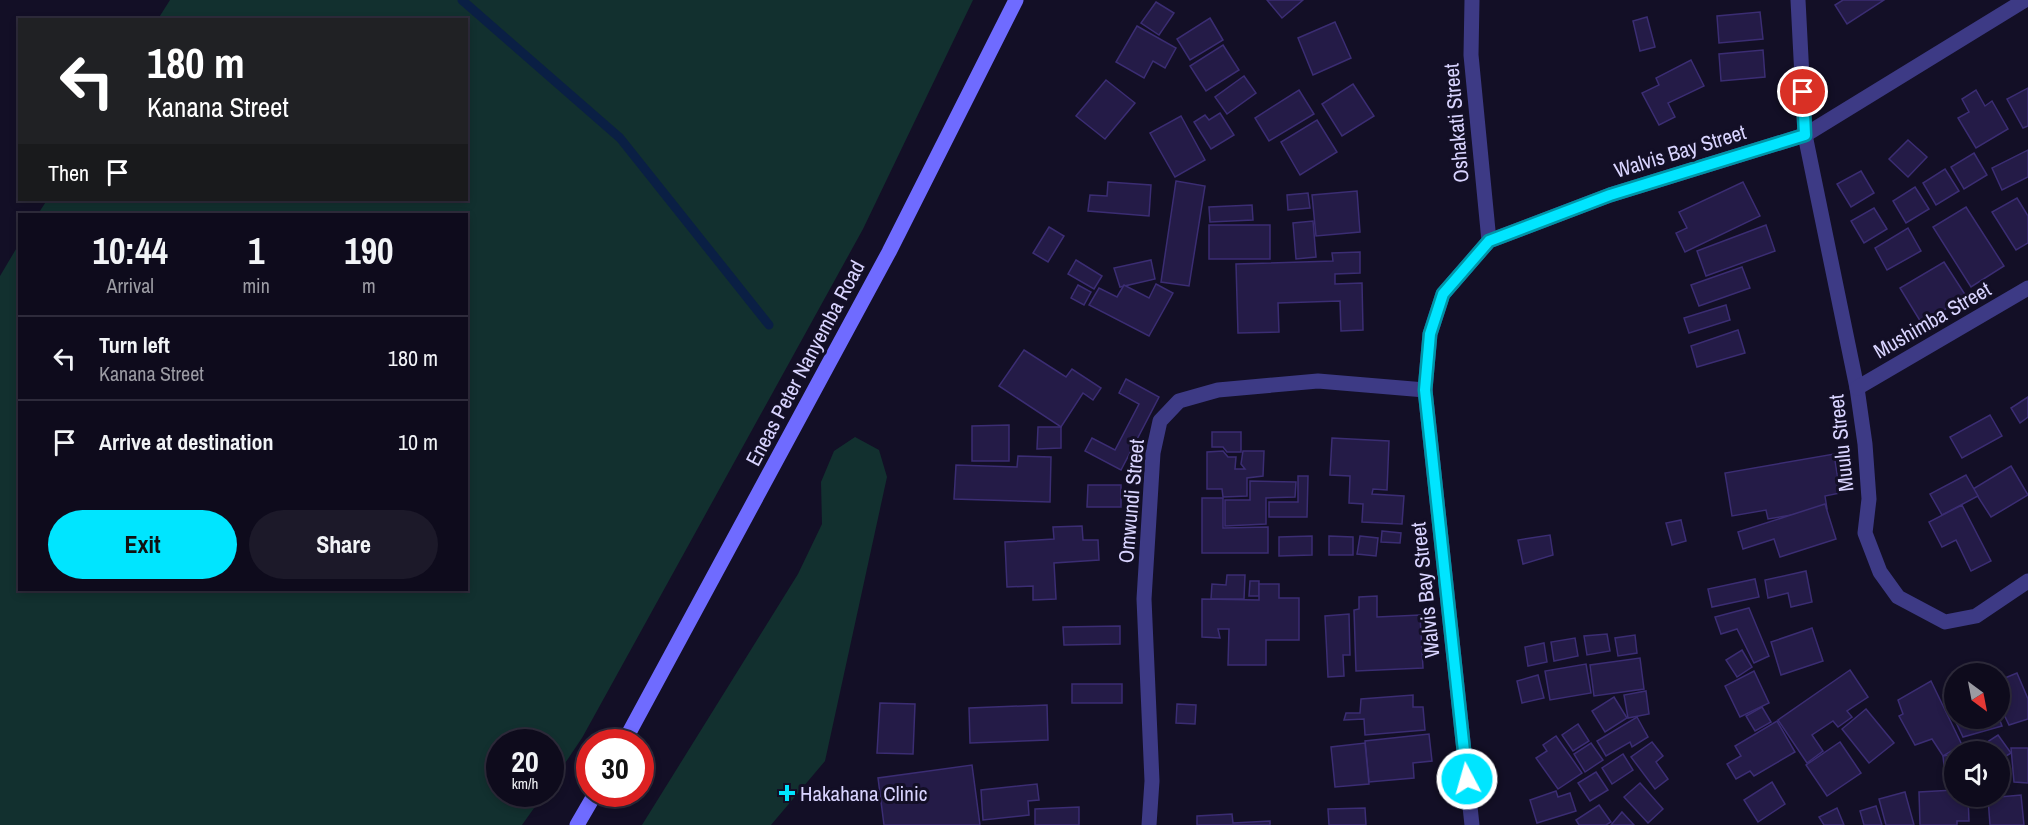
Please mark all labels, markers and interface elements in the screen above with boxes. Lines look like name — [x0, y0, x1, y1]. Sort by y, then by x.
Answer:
text: 180 m — [147, 35, 245, 91]
icon: left — [48, 42, 126, 120]
street label: Oshakati Street — [1436, 62, 1476, 184]
pin — [1777, 66, 1828, 117]
icon: arrive — [1786, 75, 1819, 108]
text: Kanana Street — [147, 89, 289, 125]
street label: Walvis Bay Street — [1611, 117, 1750, 185]
icon: arrive — [101, 156, 134, 189]
text: Then — [48, 158, 89, 188]
text: 10:44 — [92, 227, 168, 275]
text: 1 — [248, 227, 264, 275]
text: 190 — [344, 227, 394, 275]
street label: Eneas Peter Nanyemba Road — [738, 255, 872, 471]
text: Arrival — [107, 272, 154, 299]
text: min — [242, 272, 270, 299]
text: m — [362, 272, 376, 299]
street label: Mushimba Street — [1868, 275, 1996, 365]
text: Turn left — [99, 330, 170, 360]
icon: left — [48, 342, 81, 375]
text: 180 m — [388, 343, 438, 373]
text: Kanana Street — [99, 360, 204, 387]
street label: Muulu Street — [1821, 393, 1861, 493]
icon: arrive — [48, 426, 81, 459]
text: Arrive at destination — [99, 427, 273, 457]
text: 10 m — [398, 427, 438, 457]
street label: Omwundi Street — [1111, 438, 1151, 564]
button: Exit — [48, 510, 237, 579]
button: Share — [249, 510, 438, 579]
street label: Walvis Bay Street — [1403, 521, 1447, 659]
north arrow — [1944, 663, 2010, 729]
map controls — [1944, 663, 2010, 807]
speed limit sign: 30 — [576, 729, 654, 807]
text: 20 — [511, 741, 539, 781]
button: sound — [1944, 741, 2010, 807]
position arrow — [1435, 747, 1499, 811]
text: km/h — [512, 773, 538, 794]
place label: Hakahana Clinic — [800, 779, 927, 808]
marker: Hakahana Clinic — [778, 784, 796, 802]

